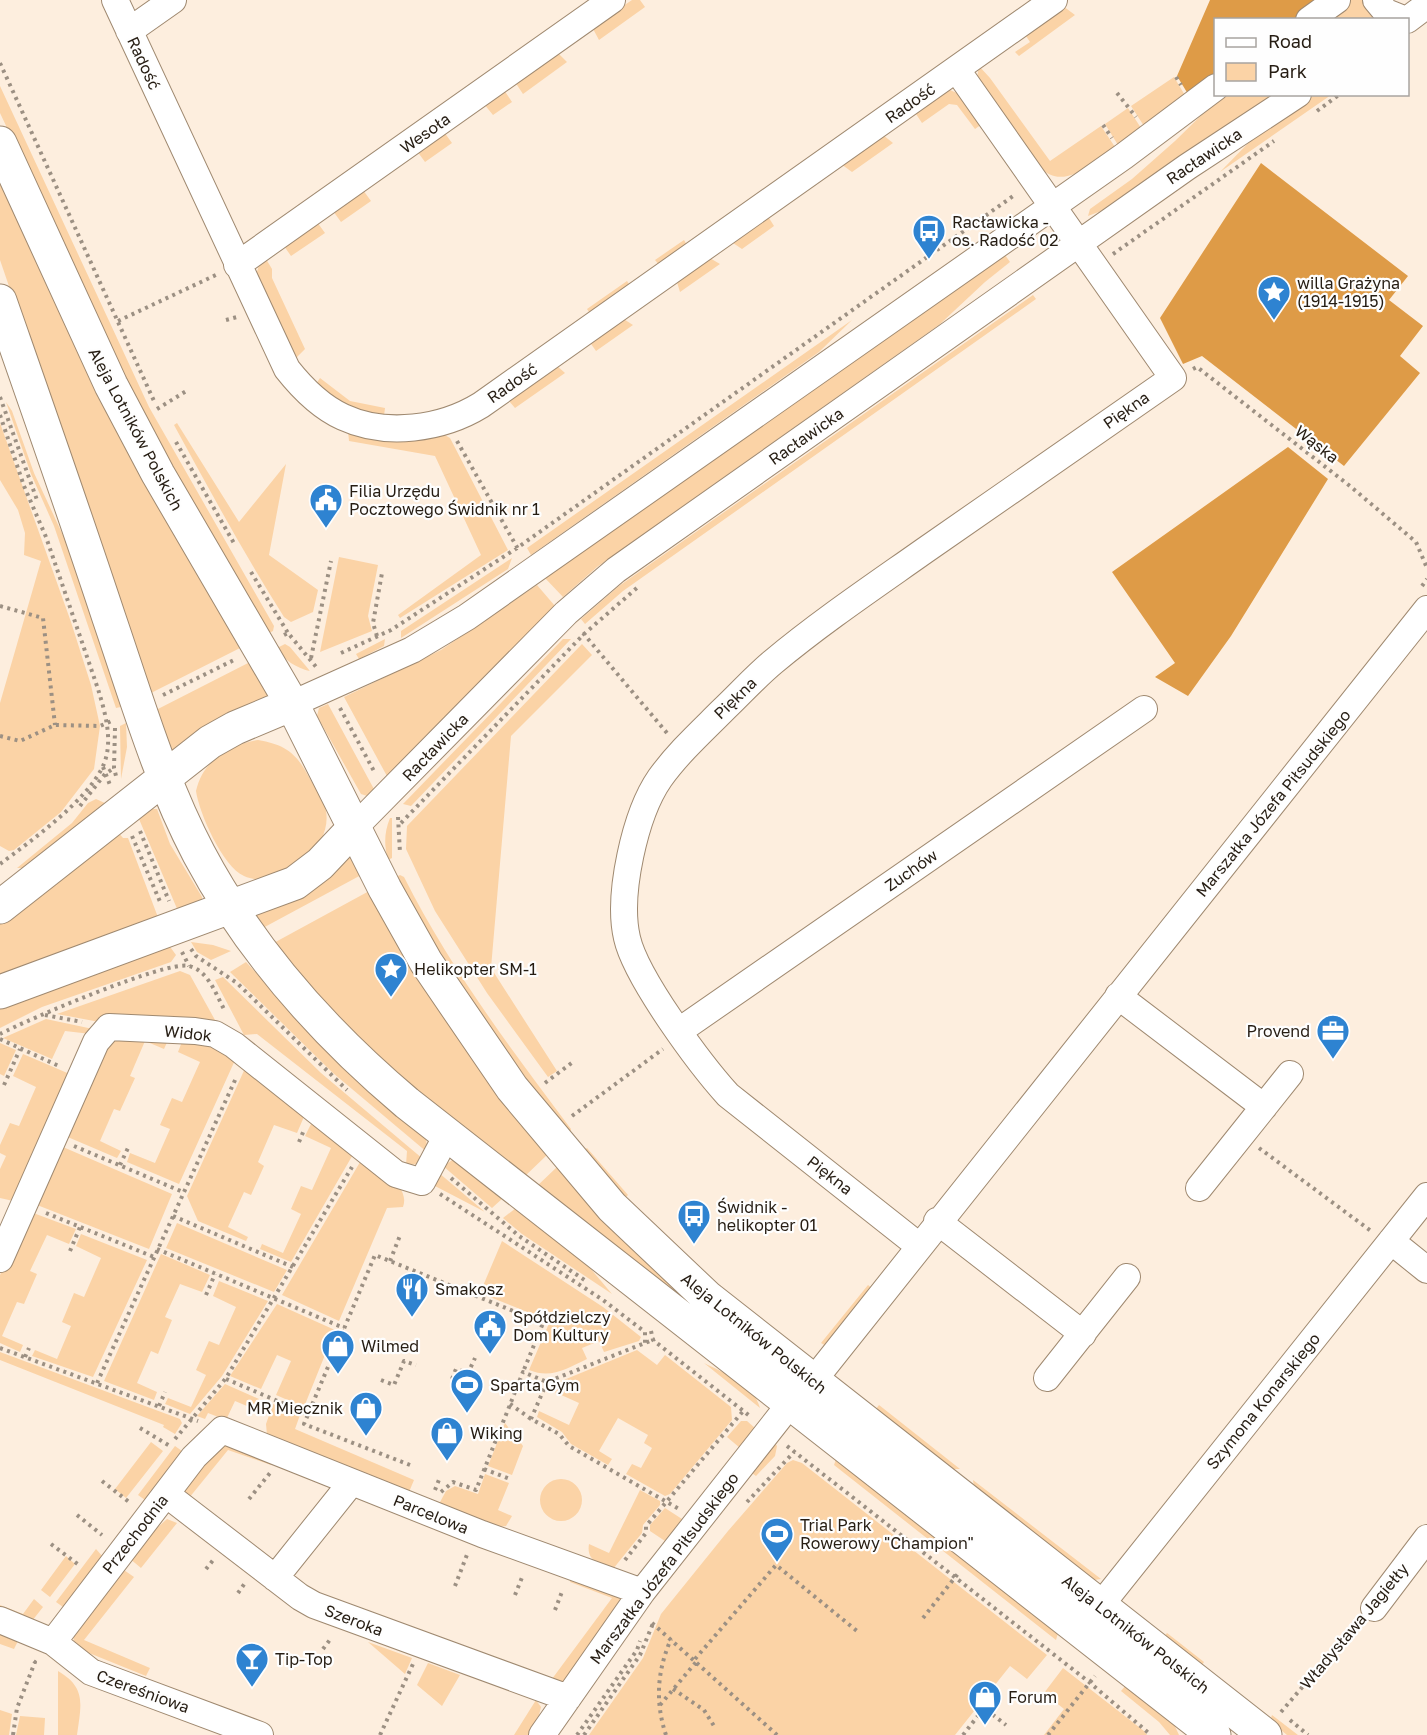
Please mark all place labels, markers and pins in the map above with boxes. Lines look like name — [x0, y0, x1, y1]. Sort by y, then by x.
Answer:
place label: Racławicka - os. Radość 02 — [952, 212, 1058, 250]
bus stop icon: Racławicka - os. Radość 02 — [911, 213, 947, 260]
place label: willa Grażyna (1914-1915) — [1297, 273, 1400, 311]
place icon: willa Grażyna (1914-1915) — [1256, 274, 1292, 321]
place label: Filia Urzędu Pocztowego Świdnik nr 1 — [349, 481, 540, 519]
public building icon: Filia Urzędu Pocztowego Świdnik nr 1 — [308, 482, 344, 529]
place icon: Helikopter SM-1 — [373, 951, 409, 998]
place label: Helikopter SM-1 — [414, 959, 537, 979]
office icon: Provend — [1315, 1013, 1351, 1060]
place label: Provend — [1247, 1021, 1310, 1041]
place label: Świdnik - helikopter 01 — [717, 1197, 818, 1235]
bus stop icon: Świdnik - helikopter 01 — [676, 1198, 712, 1245]
restaurant icon: Smakosz — [394, 1271, 430, 1318]
place label: Smakosz — [435, 1279, 503, 1299]
place label: Spółdzielczy Dom Kultury — [513, 1307, 611, 1345]
public building icon: Spółdzielczy Dom Kultury — [472, 1308, 508, 1355]
shop icon: Wilmed — [320, 1328, 356, 1375]
place label: Wilmed — [361, 1336, 419, 1356]
sports icon: Sparta Gym — [449, 1367, 485, 1414]
place label: Sparta Gym — [490, 1375, 580, 1395]
shop icon: MR Miecznik — [348, 1390, 384, 1437]
place label: MR Miecznik — [247, 1398, 343, 1418]
shop icon: Wiking — [429, 1415, 465, 1462]
place label: Wiking — [470, 1423, 523, 1443]
place label: Trial Park Rowerowy "Champion" — [800, 1515, 974, 1553]
sports icon: Trial Park Rowerowy "Champion" — [759, 1516, 795, 1563]
bar icon: Tip-Top — [234, 1641, 270, 1688]
place label: Tip-Top — [275, 1649, 333, 1669]
shop icon: Forum — [967, 1679, 1003, 1726]
place label: Forum — [1008, 1687, 1057, 1707]

